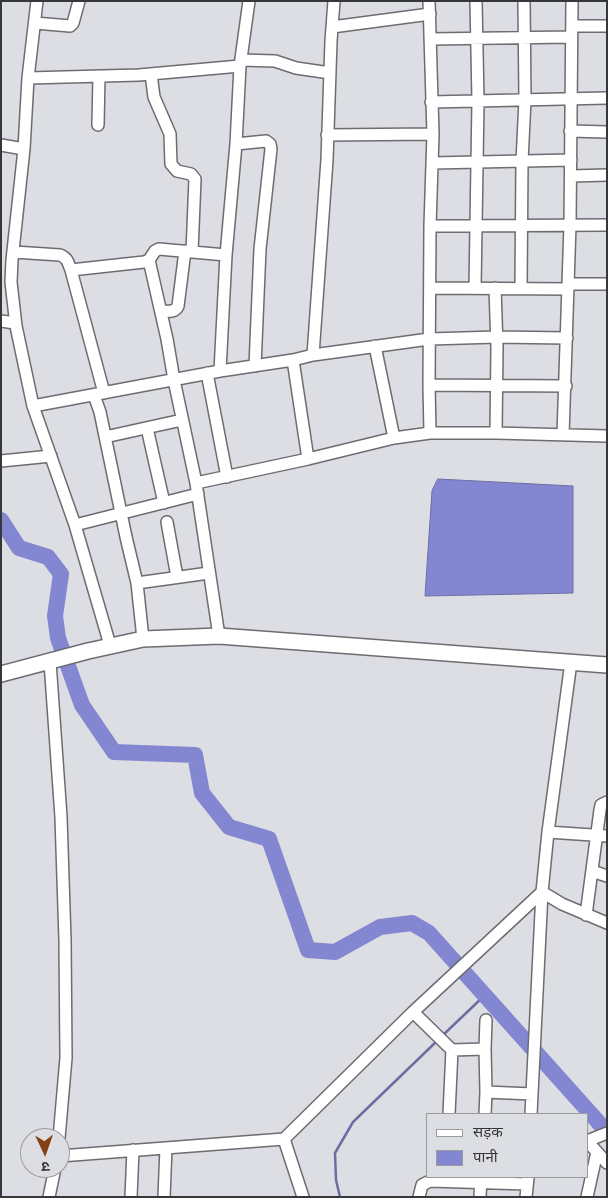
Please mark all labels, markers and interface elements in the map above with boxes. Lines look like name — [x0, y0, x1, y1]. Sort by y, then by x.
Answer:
legend — [426, 1113, 588, 1178]
text: सड़क — [473, 1123, 503, 1141]
north arrow — [20, 1128, 70, 1178]
text: पानी — [473, 1148, 498, 1166]
text: उ — [41, 1158, 50, 1176]

